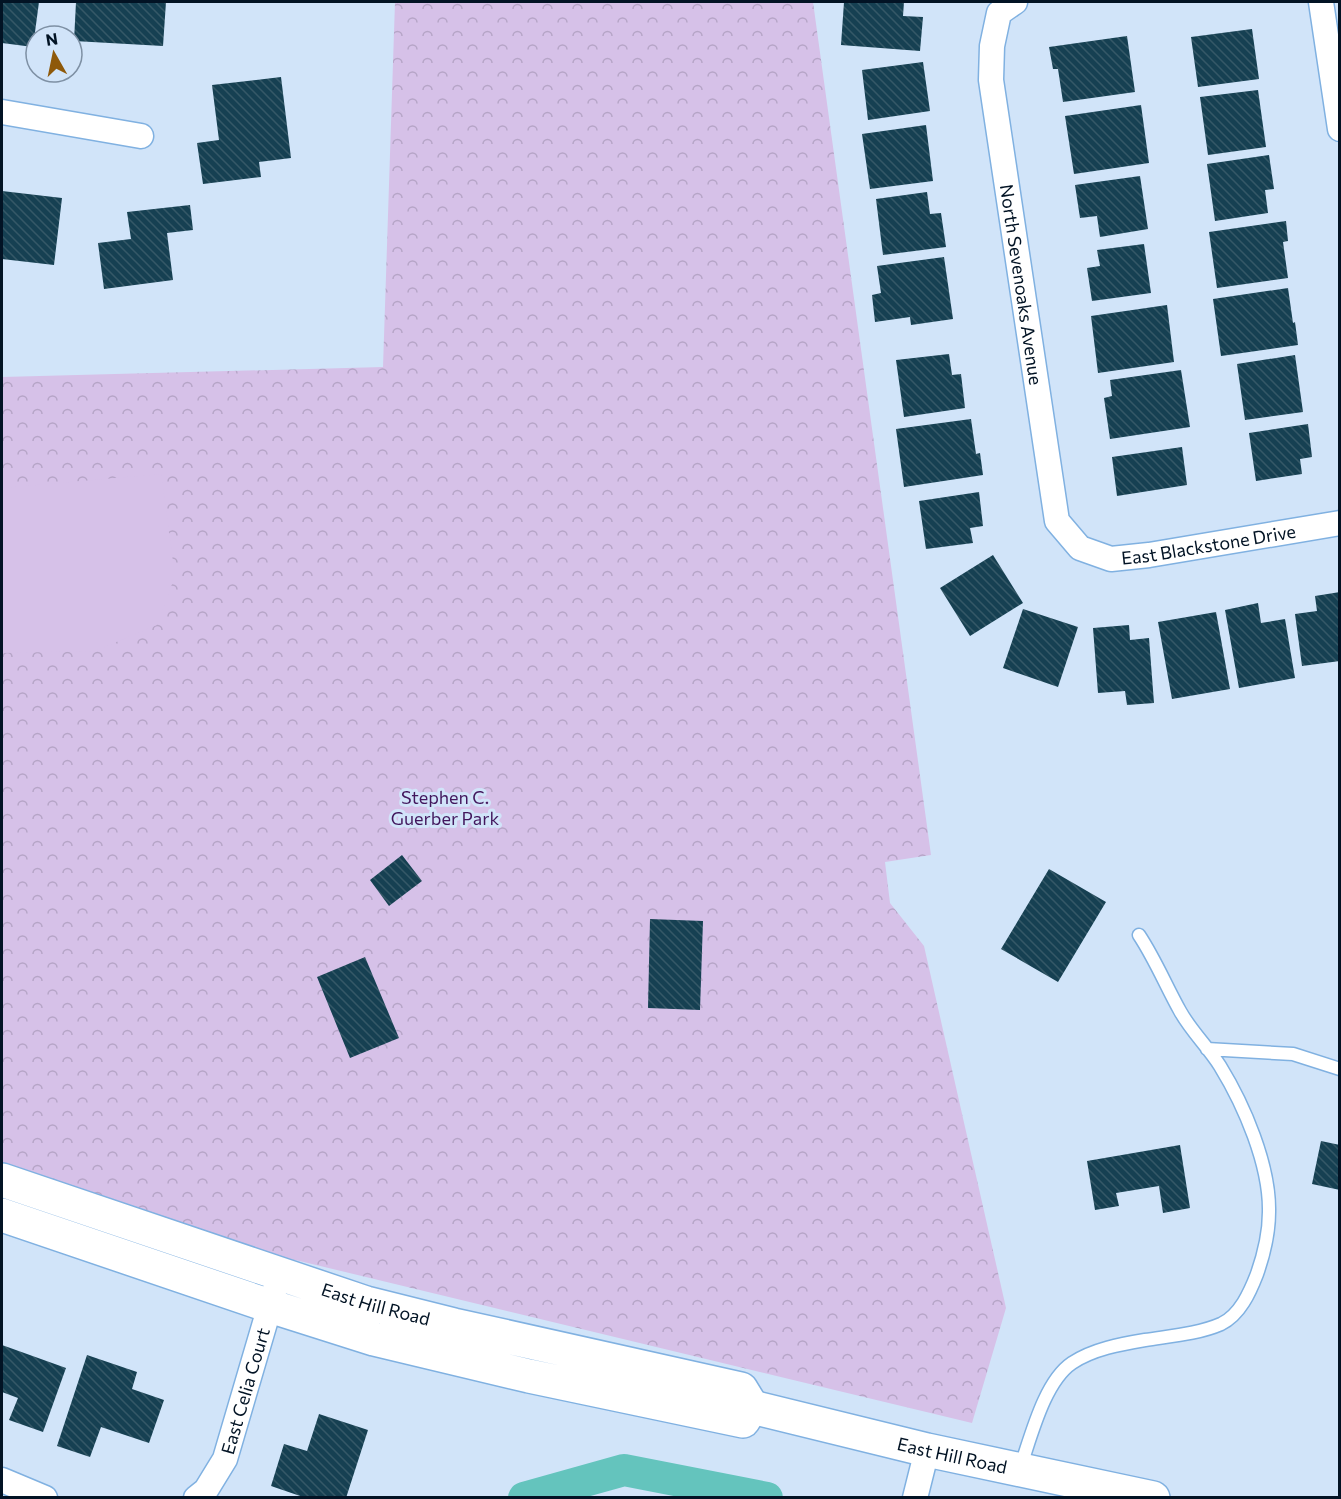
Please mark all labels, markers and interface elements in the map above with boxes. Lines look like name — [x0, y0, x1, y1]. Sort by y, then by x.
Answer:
north arrow — [24, 24, 84, 84]
text: N — [44, 28, 59, 49]
street label: North Sevenoaks Avenue — [996, 183, 1048, 387]
street label: East Blackstone Drive — [1120, 520, 1297, 569]
park label: Stephen C. Guerber Park — [391, 786, 499, 829]
street label: East Hill Road — [319, 1278, 432, 1330]
street label: East Celia Court — [216, 1325, 274, 1457]
street label: East Hill Road — [895, 1432, 1009, 1478]

